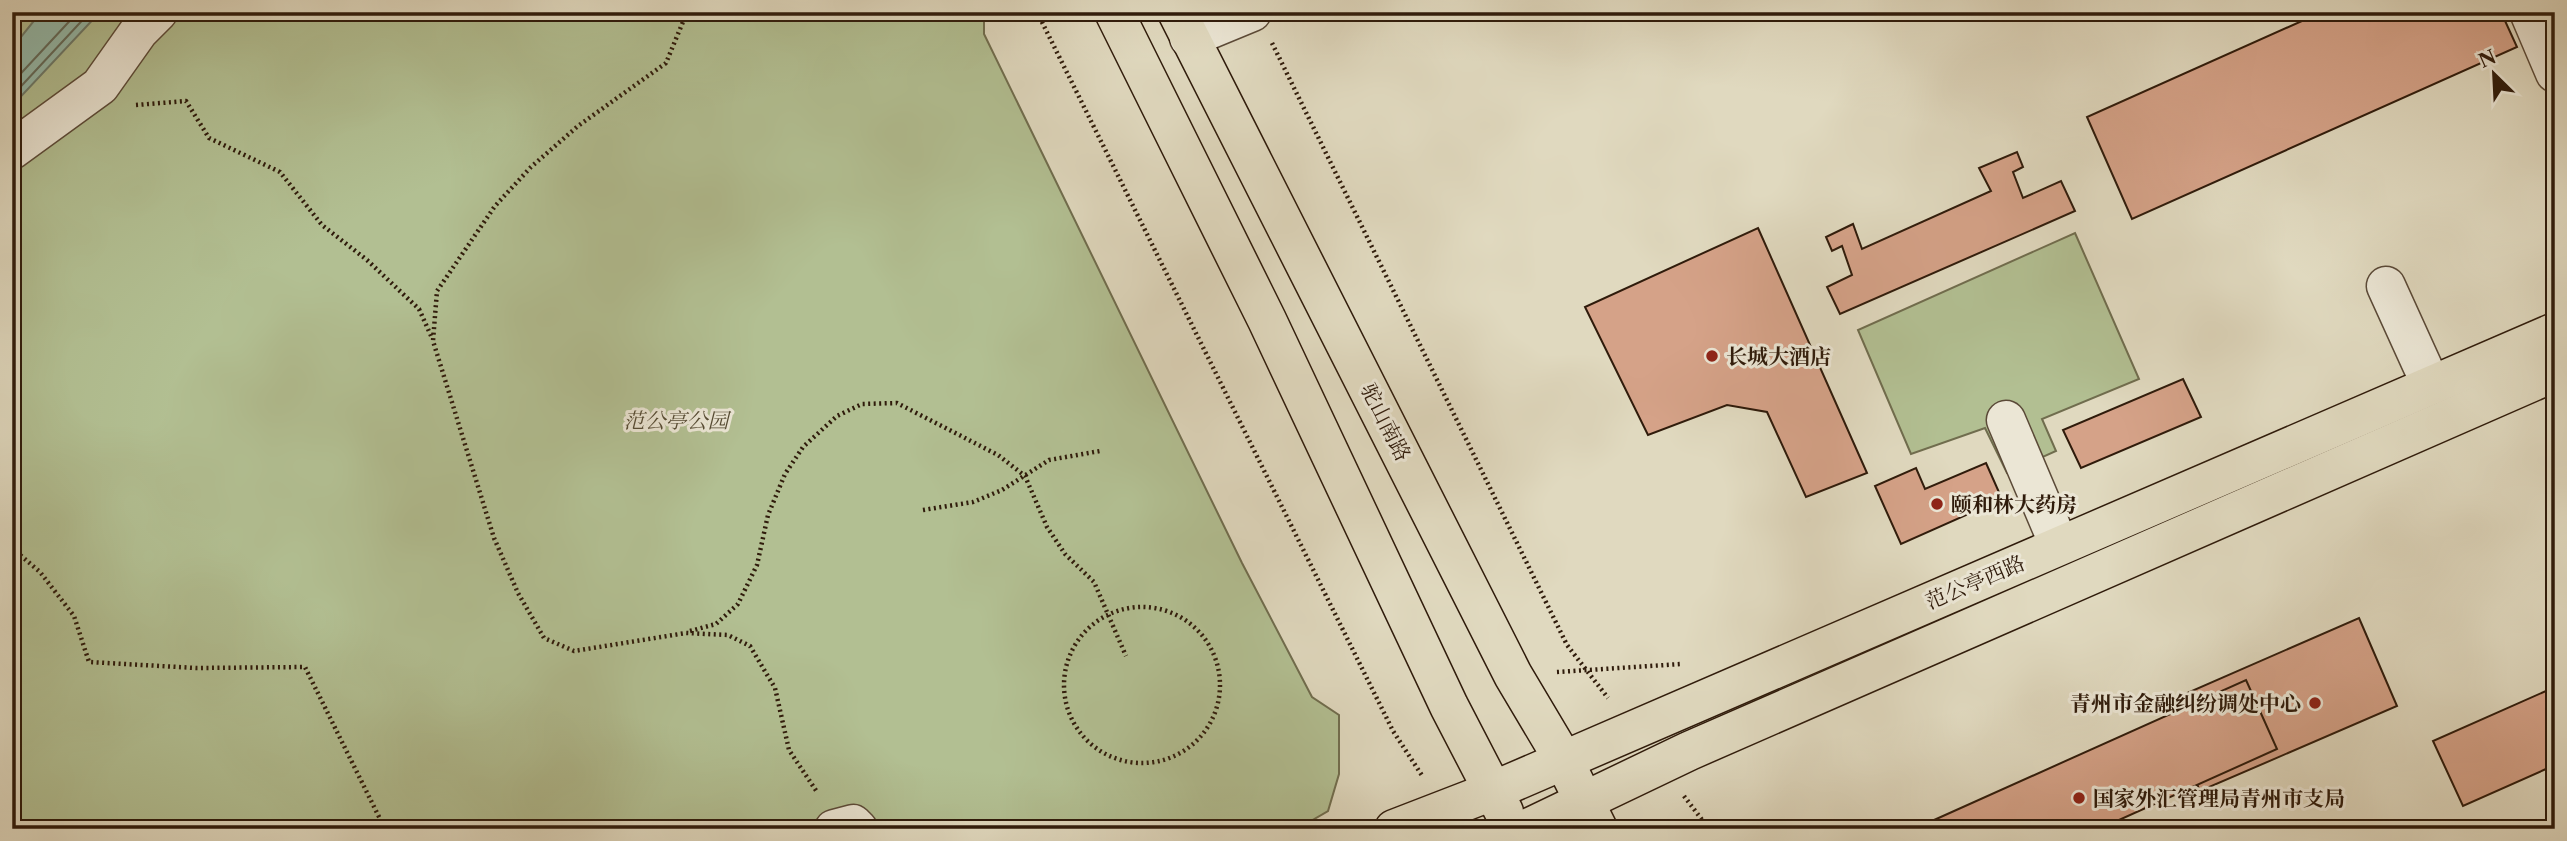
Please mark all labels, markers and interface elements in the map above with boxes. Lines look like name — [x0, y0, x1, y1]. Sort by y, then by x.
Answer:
north arrow — [2458, 38, 2528, 108]
text: N — [2475, 45, 2500, 73]
place label: 长城大酒店 — [1726, 344, 1831, 369]
marker: 长城大酒店 — [1704, 348, 1720, 364]
street label: 驼山南路 — [1356, 379, 1416, 465]
park label: 范公亭公园 — [624, 408, 731, 433]
place label: 颐和林大药房 — [1951, 492, 2077, 517]
marker: 颐和林大药房 — [1929, 496, 1945, 512]
street label: 范公亭西路 — [1922, 550, 2028, 614]
place label: 青州市金融纠纷调处中心 — [2070, 691, 2301, 716]
marker: 青州市金融纠纷调处中心 — [2307, 695, 2323, 711]
place label: 国家外汇管理局青州市支局 — [2093, 786, 2345, 811]
marker: 国家外汇管理局青州市支局 — [2071, 790, 2087, 806]

